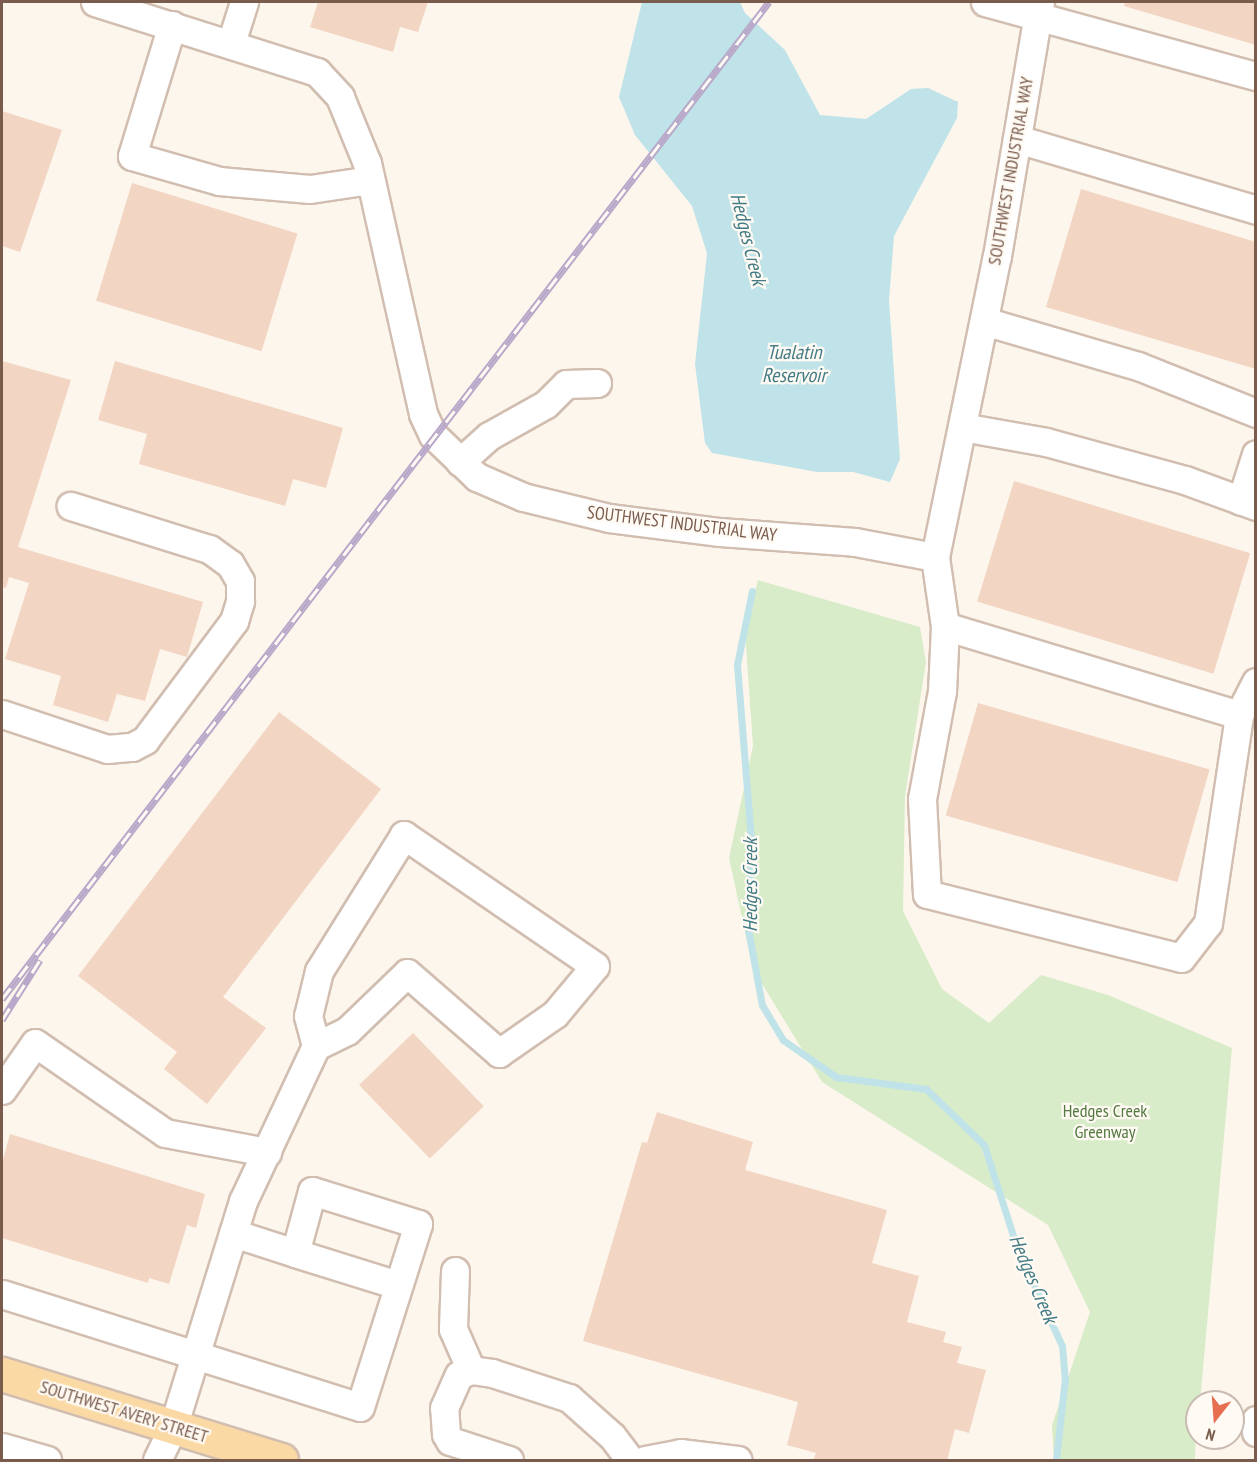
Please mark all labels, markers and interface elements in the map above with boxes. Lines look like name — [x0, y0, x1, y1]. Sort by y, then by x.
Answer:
street label: SOUTHWEST INDUSTRIAL WAY — [984, 74, 1038, 268]
water label: Hedges Creek — [725, 190, 771, 288]
water label: Tualatin Reservoir — [762, 340, 826, 387]
street label: SOUTHWEST INDUSTRIAL WAY — [585, 502, 779, 546]
water label: Hedges Creek — [738, 838, 762, 932]
park label: Hedges Creek Greenway — [1063, 1101, 1147, 1144]
water label: Hedges Creek — [1004, 1231, 1062, 1327]
street label: SOUTHWEST AVERY STREET — [37, 1376, 211, 1448]
north arrow — [1185, 1390, 1245, 1450]
text: N — [1203, 1424, 1217, 1446]

